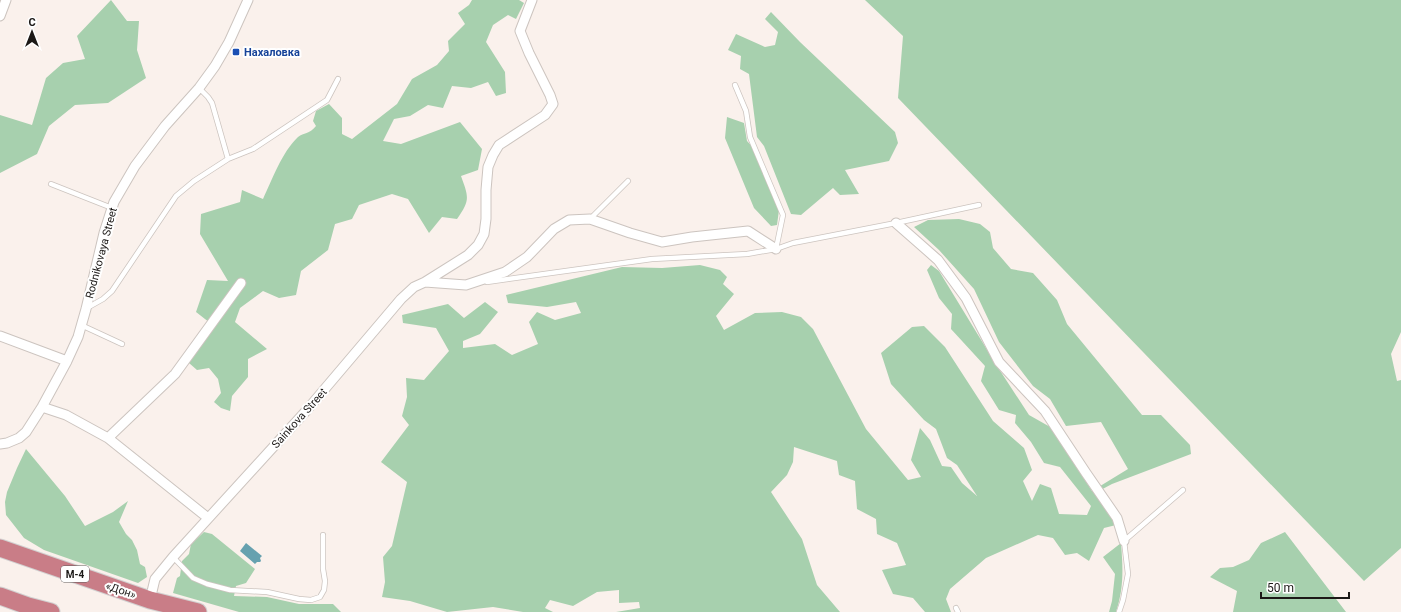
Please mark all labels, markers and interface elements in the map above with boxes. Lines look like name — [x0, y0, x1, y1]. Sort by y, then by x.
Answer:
north arrow — [12, 12, 52, 52]
text: С — [28, 16, 36, 29]
place label: Нахаловка — [244, 46, 300, 59]
marker: Нахаловка — [231, 47, 241, 57]
street label: Rodnikovaya Street — [83, 206, 120, 300]
street label: Sainkova Street — [269, 385, 330, 451]
road number: М-4 — [61, 566, 89, 582]
scale bar — [1261, 574, 1349, 600]
street label: «Дон» — [104, 579, 138, 602]
text: 50 m — [1267, 581, 1294, 595]

